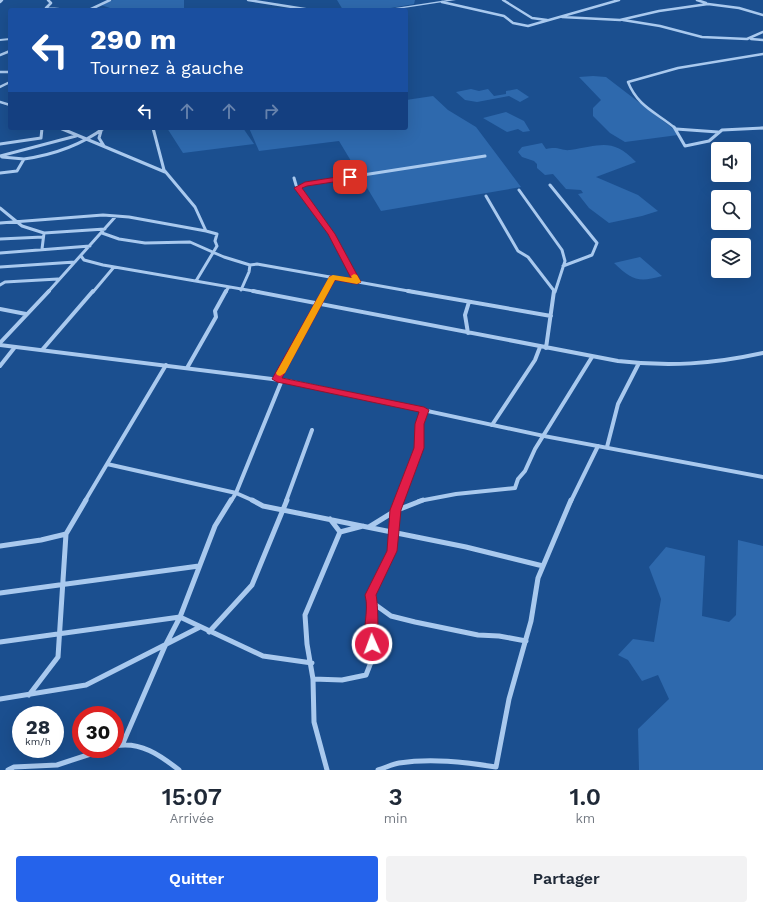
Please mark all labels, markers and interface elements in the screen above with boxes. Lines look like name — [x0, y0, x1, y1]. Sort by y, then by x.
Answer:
text: 290 m — [90, 23, 176, 56]
icon: left — [24, 24, 76, 76]
text: Tournez à gauche — [90, 57, 244, 78]
icon: left — [134, 100, 156, 122]
icon: ahead — [176, 100, 198, 122]
icon: ahead — [218, 100, 240, 122]
icon: right — [260, 100, 282, 122]
map controls — [711, 142, 751, 278]
button: sound — [711, 142, 751, 182]
pin — [333, 160, 367, 194]
icon: arrive — [339, 166, 361, 188]
button: search — [711, 190, 751, 230]
button: layers — [711, 238, 751, 278]
position arrow — [351, 623, 393, 665]
speed limit sign: 30 — [72, 706, 124, 758]
text: 28 — [26, 715, 50, 739]
text: km/h — [25, 736, 51, 747]
text: 15:07 — [162, 783, 222, 811]
text: 3 — [389, 783, 403, 811]
text: 1.0 — [569, 783, 601, 811]
text: Arrivée — [170, 811, 214, 826]
text: min — [384, 811, 408, 826]
text: km — [575, 811, 595, 826]
button: Quitter — [16, 856, 378, 902]
button: Partager — [386, 856, 747, 902]

